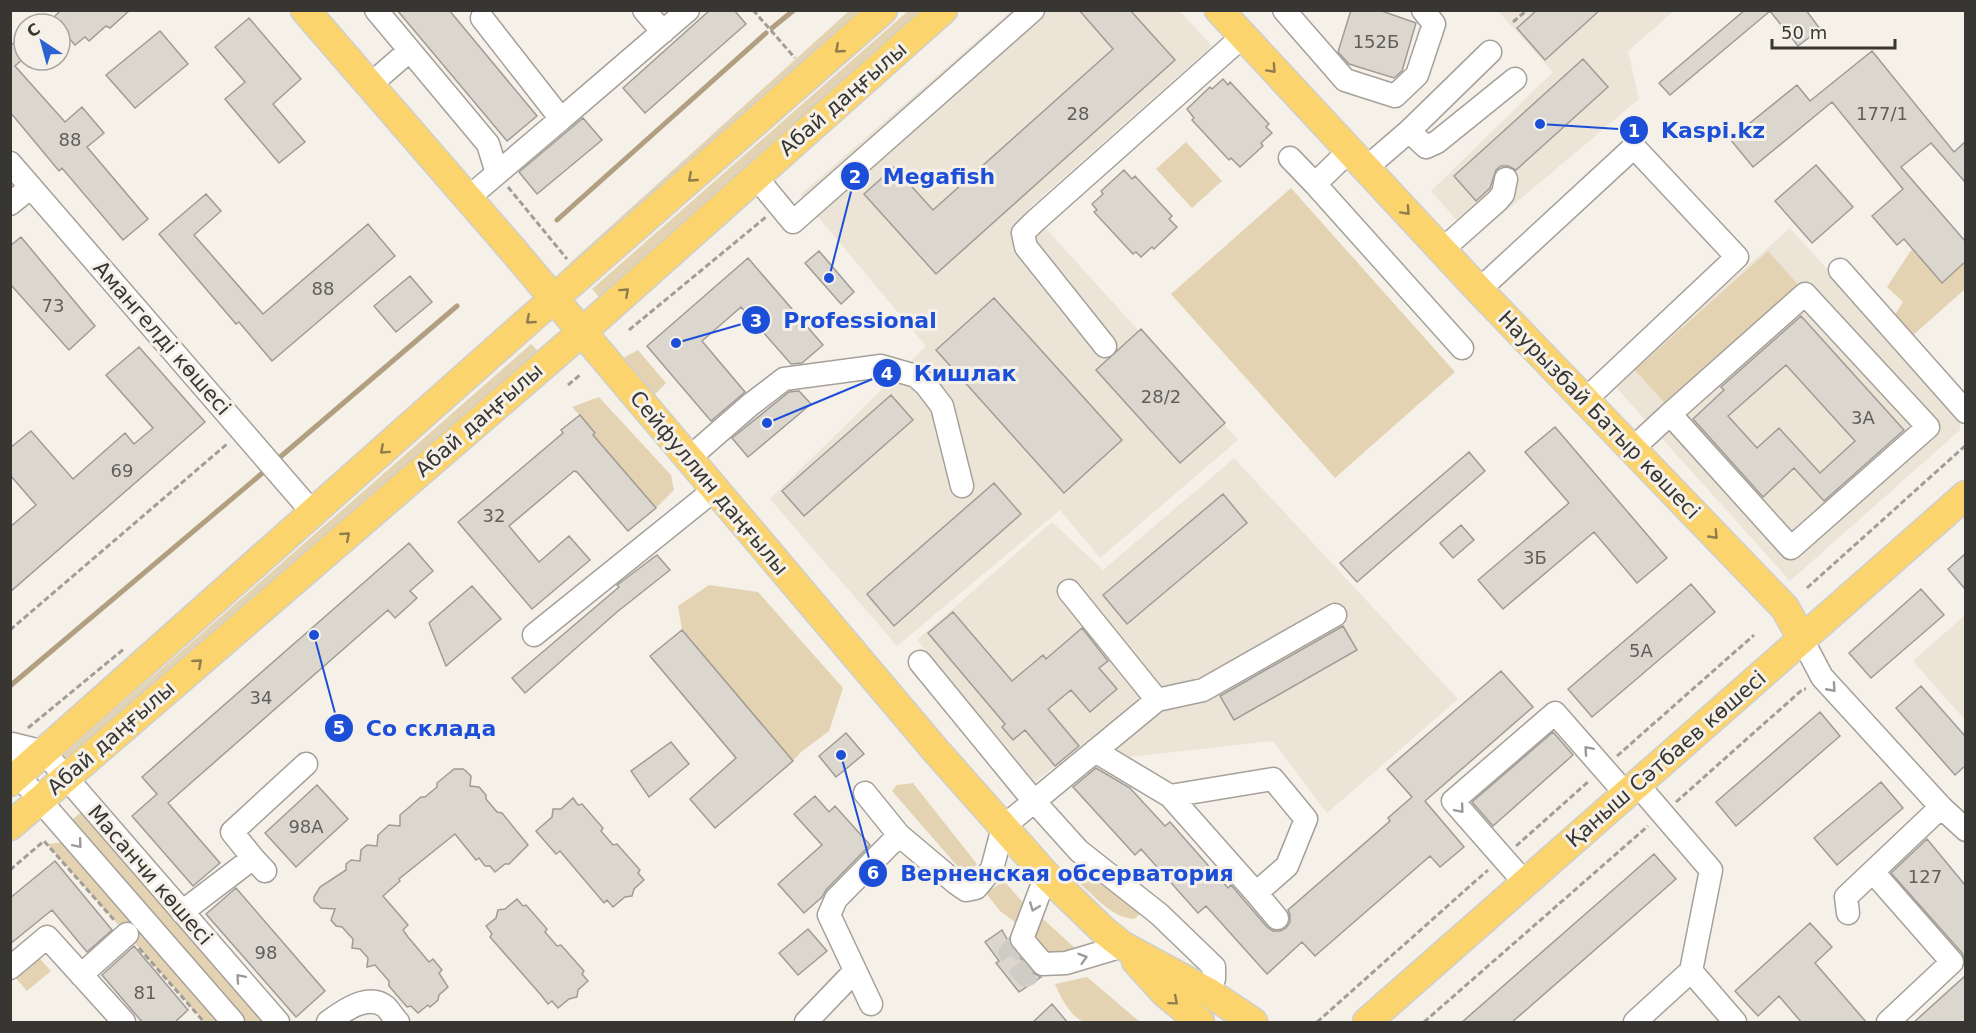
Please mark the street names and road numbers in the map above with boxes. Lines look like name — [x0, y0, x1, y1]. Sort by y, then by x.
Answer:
street label: Абай даңғылы — [774, 37, 912, 161]
street label: Амангелді көшесі — [89, 256, 235, 420]
street label: Наурызбай Батыр көшесі — [1493, 306, 1705, 524]
street label: Абай даңғылы — [410, 358, 548, 482]
street label: Сейфуллин даңғылы — [625, 386, 793, 580]
street label: Қаныш Сәтбаев көшесі — [1561, 666, 1771, 852]
street label: Абай даңғылы — [42, 676, 180, 800]
street label: Масанчи көшесі — [83, 800, 217, 950]

